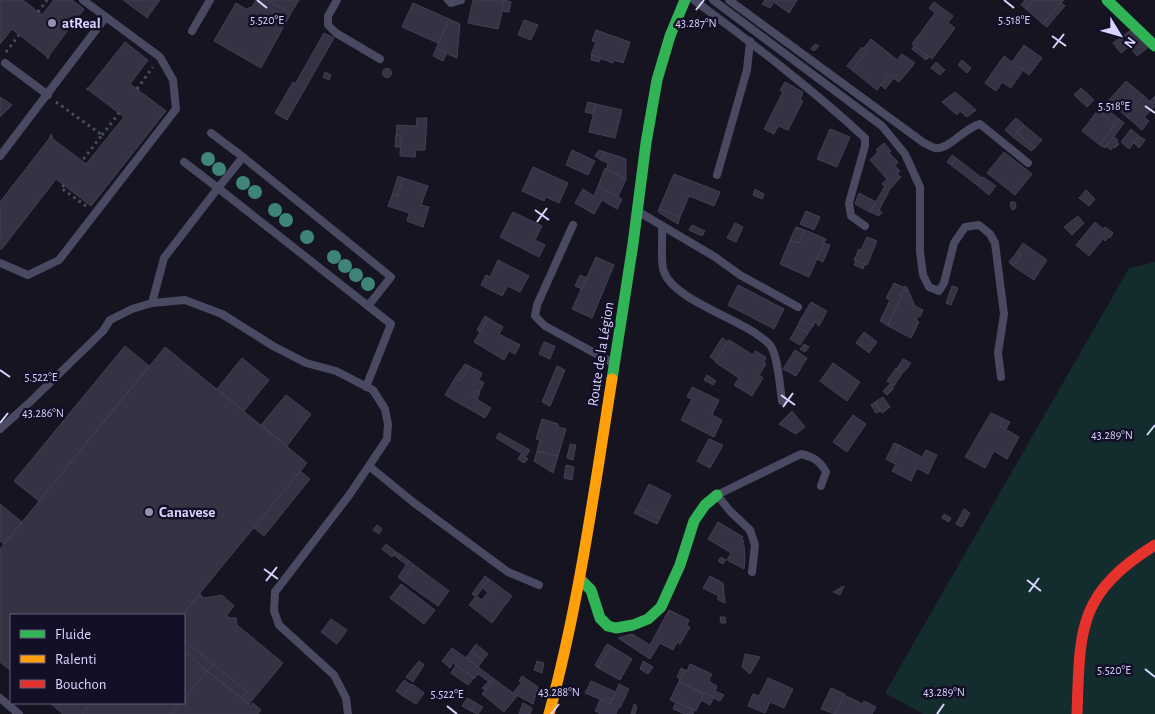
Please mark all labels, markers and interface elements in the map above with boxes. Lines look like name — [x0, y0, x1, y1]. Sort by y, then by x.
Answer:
north arrow — [1095, 10, 1145, 60]
text: 5.520°E — [250, 14, 284, 26]
text: 5.518°E — [998, 14, 1030, 26]
place label: atReal — [62, 16, 101, 31]
marker: atReal — [46, 17, 58, 29]
text: 43.287°N — [675, 17, 717, 29]
text: N — [1121, 34, 1138, 50]
text: 5.518°E — [1098, 100, 1130, 112]
street label: Route de la Légion — [585, 301, 617, 407]
text: 5.522°E — [24, 371, 58, 383]
text: 43.286°N — [22, 407, 64, 419]
text: 43.289°N — [1091, 429, 1133, 441]
place label: Canavese — [159, 505, 215, 520]
marker: Canavese — [143, 506, 155, 518]
legend — [10, 614, 185, 704]
text: Fluide — [55, 627, 91, 642]
text: Ralenti — [55, 652, 97, 667]
text: 5.520°E — [1097, 664, 1131, 676]
text: Bouchon — [55, 677, 106, 692]
text: 43.288°N — [538, 686, 580, 698]
text: 43.289°N — [923, 686, 965, 698]
text: 5.522°E — [430, 688, 464, 700]

